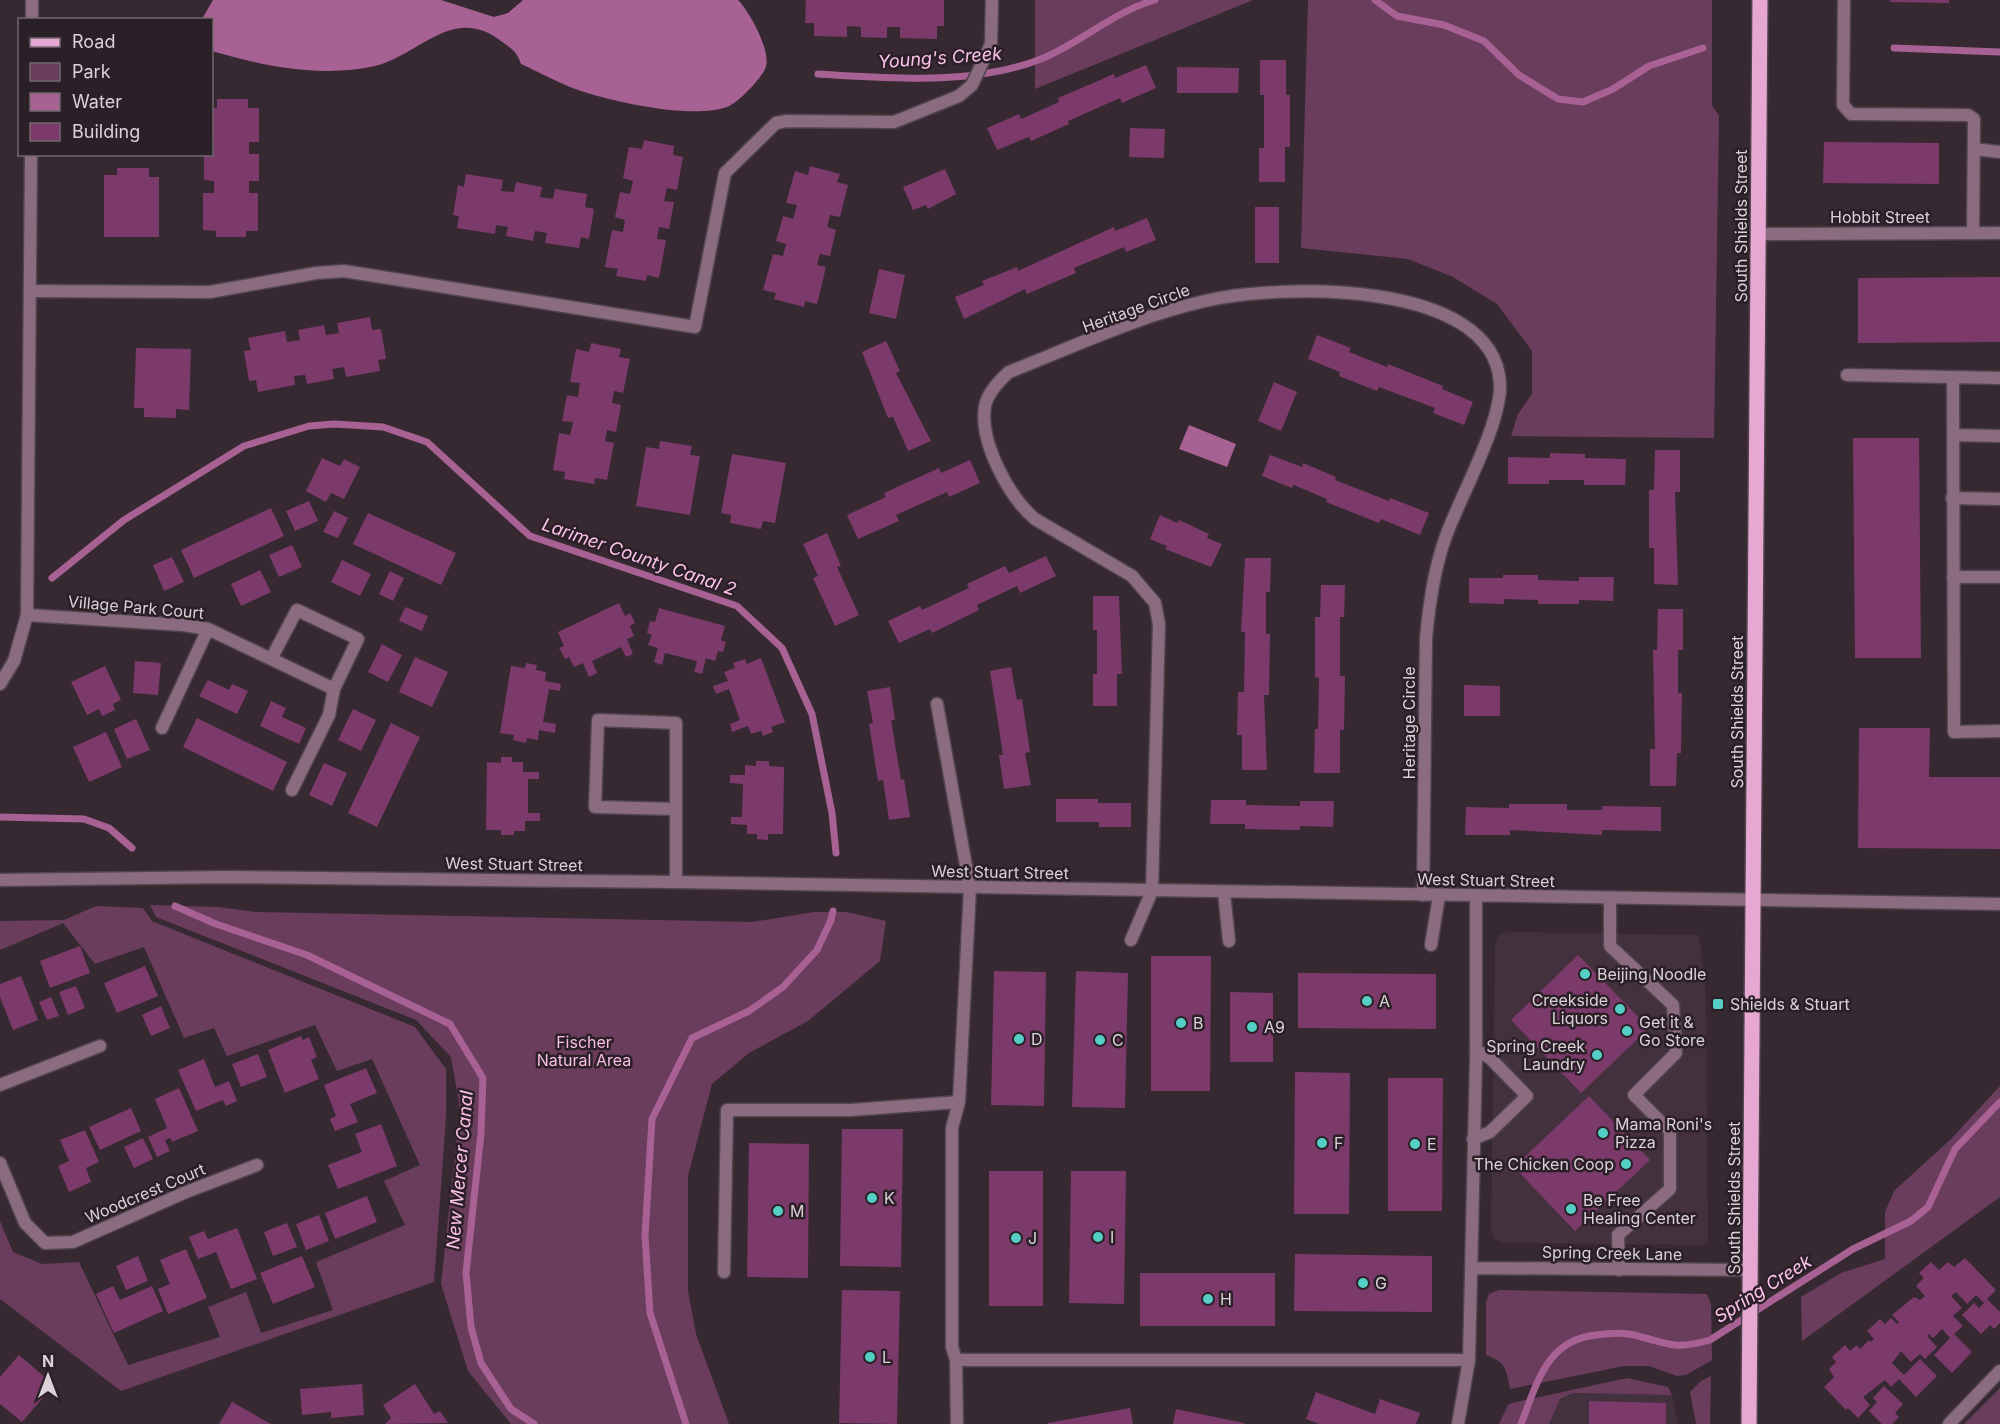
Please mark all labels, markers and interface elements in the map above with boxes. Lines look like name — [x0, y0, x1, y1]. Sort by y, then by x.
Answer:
legend — [18, 18, 213, 156]
text: Road — [72, 31, 115, 52]
water label: Young's Creek — [877, 43, 1004, 72]
text: Park — [72, 61, 111, 82]
text: Water — [72, 91, 122, 112]
text: Building — [72, 121, 140, 142]
street label: South Shields Street — [1731, 149, 1751, 303]
street label: Hobbit Street — [1830, 207, 1930, 227]
street label: Heritage Circle — [1080, 279, 1192, 337]
water label: Larimer County Canal 2 — [539, 513, 739, 600]
street label: Village Park Court — [67, 591, 205, 623]
street label: South Shields Street — [1727, 635, 1747, 789]
street label: Heritage Circle — [1399, 667, 1419, 779]
street label: West Stuart Street — [445, 853, 583, 875]
street label: West Stuart Street — [931, 861, 1069, 883]
street label: West Stuart Street — [1417, 869, 1555, 891]
place label: Beijing Noodle — [1597, 964, 1706, 984]
marker: Beijing Noodle — [1578, 967, 1592, 981]
place label: Creekside Liquors — [1532, 990, 1608, 1028]
place label: A — [1379, 991, 1390, 1011]
marker: A — [1360, 994, 1374, 1008]
place label: Shields & Stuart — [1730, 994, 1850, 1014]
marker: Shields & Stuart — [1711, 997, 1725, 1011]
marker: Creekside Liquors — [1613, 1002, 1627, 1016]
place label: Get it & Go Store — [1639, 1012, 1705, 1050]
place label: B — [1193, 1013, 1203, 1033]
marker: B — [1174, 1016, 1188, 1030]
place label: A9 — [1264, 1017, 1285, 1037]
marker: A9 — [1245, 1020, 1259, 1034]
marker: Get it & Go Store — [1620, 1024, 1634, 1038]
place label: D — [1031, 1029, 1043, 1049]
place label: C — [1112, 1030, 1124, 1050]
park label: Fischer Natural Area — [537, 1032, 631, 1070]
marker: D — [1012, 1032, 1026, 1046]
marker: C — [1093, 1033, 1107, 1047]
place label: Spring Creek Laundry — [1486, 1036, 1585, 1074]
marker: Spring Creek Laundry — [1590, 1048, 1604, 1062]
water label: New Mercer Canal — [442, 1089, 477, 1250]
place label: Mama Roni's Pizza — [1615, 1114, 1712, 1152]
street label: South Shields Street — [1724, 1121, 1744, 1275]
marker: Mama Roni's Pizza — [1596, 1126, 1610, 1140]
place label: F — [1334, 1133, 1343, 1153]
place label: E — [1427, 1134, 1437, 1154]
marker: F — [1315, 1136, 1329, 1150]
marker: E — [1408, 1137, 1422, 1151]
place label: The Chicken Coop — [1474, 1154, 1614, 1174]
marker: The Chicken Coop — [1619, 1157, 1633, 1171]
street label: Woodcrest Court — [82, 1159, 208, 1227]
place label: K — [884, 1188, 895, 1208]
place label: Be Free Healing Center — [1583, 1190, 1696, 1228]
marker: K — [865, 1191, 879, 1205]
place label: M — [790, 1201, 804, 1221]
marker: Be Free Healing Center — [1564, 1202, 1578, 1216]
marker: M — [771, 1204, 785, 1218]
place label: I — [1110, 1227, 1114, 1247]
place label: J — [1028, 1228, 1037, 1248]
marker: I — [1091, 1230, 1105, 1244]
marker: J — [1009, 1231, 1023, 1245]
street label: Spring Creek Lane — [1542, 1242, 1682, 1264]
water label: Spring Creek — [1710, 1250, 1816, 1327]
place label: G — [1375, 1273, 1387, 1293]
marker: G — [1356, 1276, 1370, 1290]
place label: H — [1220, 1289, 1232, 1309]
marker: H — [1201, 1292, 1215, 1306]
north arrow — [18, 1346, 78, 1406]
place label: L — [882, 1347, 891, 1367]
marker: L — [863, 1350, 877, 1364]
text: N — [42, 1351, 54, 1371]

